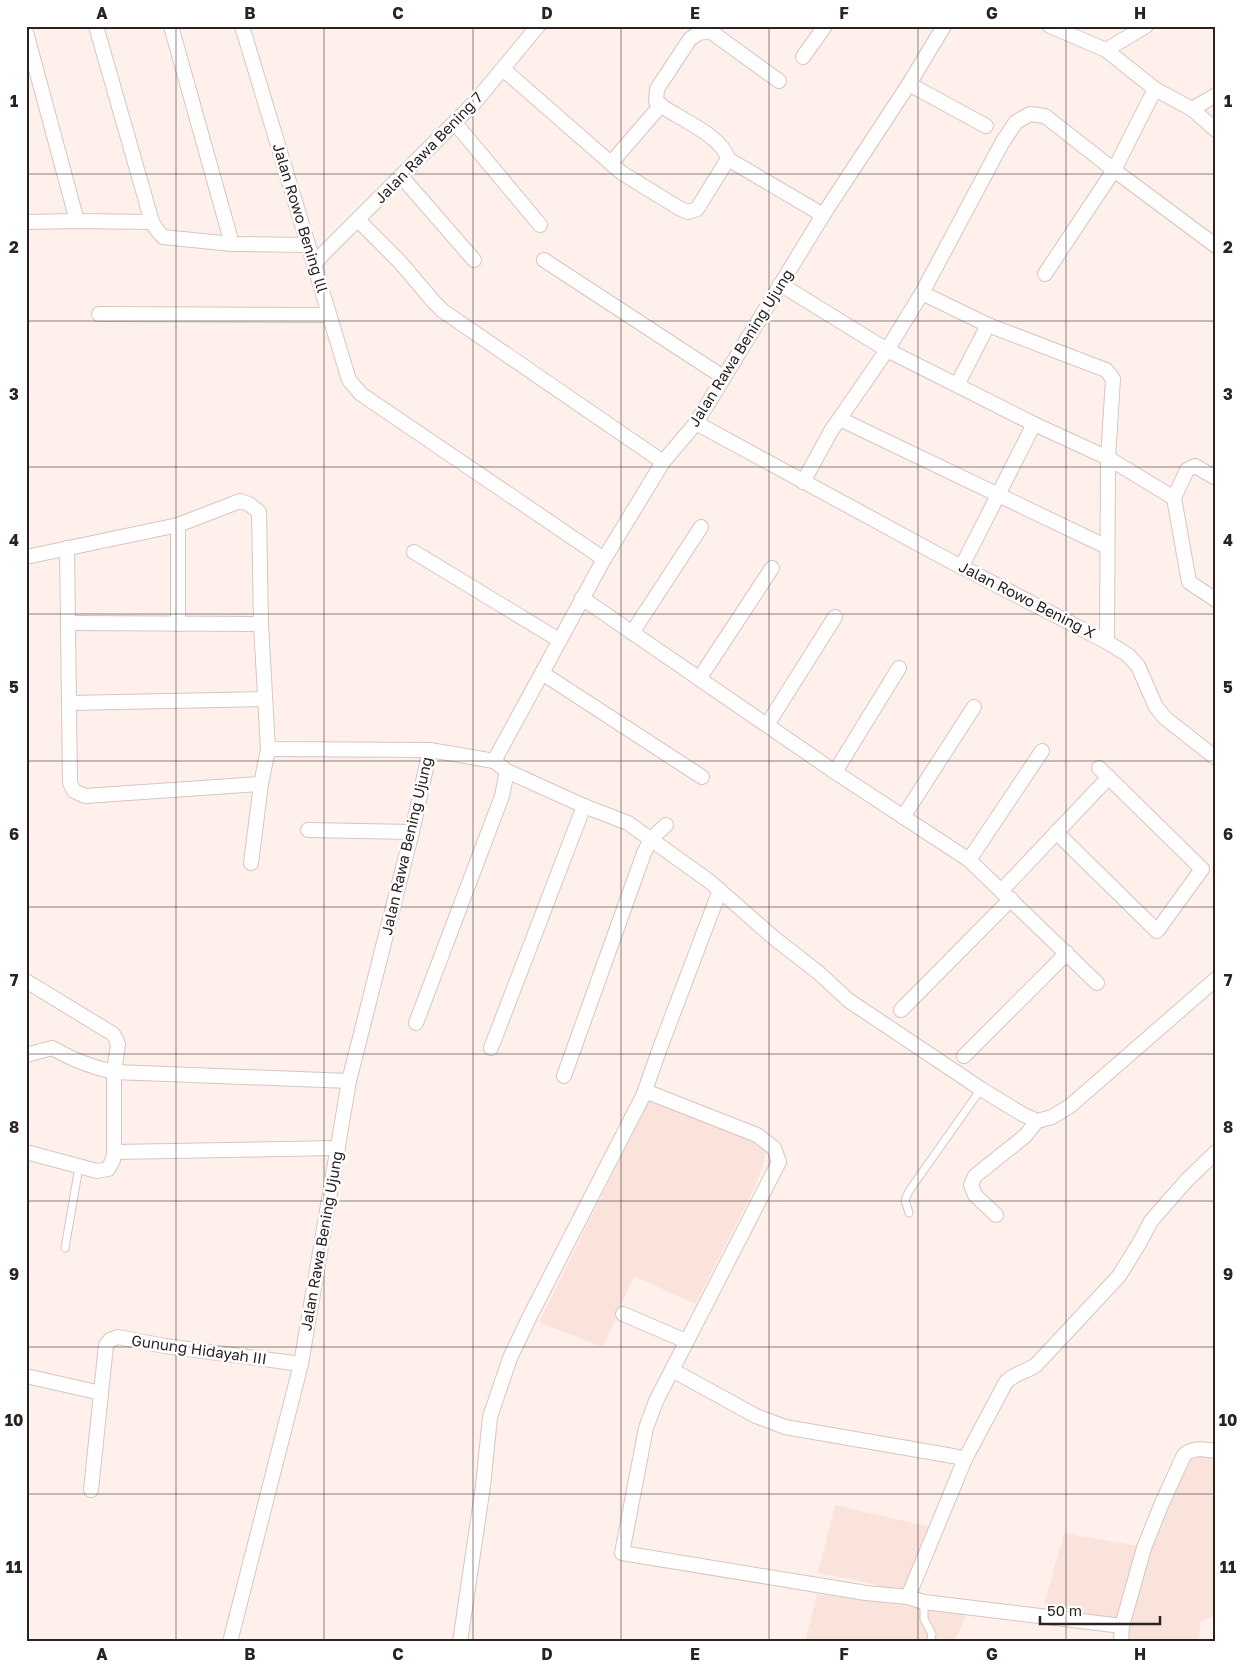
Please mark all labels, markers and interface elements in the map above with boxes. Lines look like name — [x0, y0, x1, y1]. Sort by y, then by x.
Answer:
text: A — [96, 3, 108, 23]
text: B — [244, 3, 256, 23]
text: C — [392, 3, 404, 23]
text: D — [541, 3, 553, 23]
text: E — [690, 3, 700, 23]
text: F — [839, 3, 849, 23]
text: G — [986, 3, 998, 23]
text: H — [1134, 3, 1146, 23]
street label: Jalan Rawa Bening 7 — [371, 88, 486, 207]
text: 1 — [10, 91, 18, 111]
text: 1 — [1224, 91, 1232, 111]
street label: Jalan Rowo Bening lll — [270, 141, 332, 295]
text: 2 — [9, 237, 19, 257]
text: 2 — [1223, 237, 1233, 257]
street label: Jalan Rawa Bening Ujung — [684, 265, 796, 429]
text: 3 — [9, 384, 19, 404]
text: 3 — [1223, 384, 1233, 404]
text: 4 — [9, 530, 19, 550]
text: 4 — [1223, 530, 1233, 550]
street label: Jalan Rowo Bening X — [956, 557, 1099, 641]
text: 5 — [9, 677, 19, 697]
text: 5 — [1223, 677, 1233, 697]
street label: Jalan Rawa Bening Ujung — [377, 755, 435, 937]
text: 6 — [9, 824, 19, 844]
text: 6 — [1223, 824, 1233, 844]
text: 7 — [10, 970, 19, 990]
text: 7 — [1224, 970, 1233, 990]
text: 8 — [9, 1117, 19, 1137]
text: 8 — [1223, 1117, 1233, 1137]
street label: Jalan Rawa Bening Ujung — [296, 1150, 346, 1332]
text: 9 — [9, 1264, 19, 1284]
text: 9 — [1223, 1264, 1233, 1284]
street label: Gunung Hidayah III — [130, 1331, 268, 1367]
text: 10 — [5, 1410, 23, 1430]
text: 10 — [1219, 1410, 1237, 1430]
text: 11 — [6, 1557, 22, 1577]
text: 11 — [1220, 1557, 1236, 1577]
scale bar — [1040, 1593, 1160, 1625]
text: 50 m — [1047, 1601, 1082, 1619]
text: A — [96, 1644, 108, 1664]
text: B — [244, 1644, 256, 1664]
text: C — [392, 1644, 404, 1664]
text: D — [541, 1644, 553, 1664]
text: E — [690, 1644, 700, 1664]
text: F — [839, 1644, 849, 1664]
text: G — [986, 1644, 998, 1664]
text: H — [1134, 1644, 1146, 1664]

